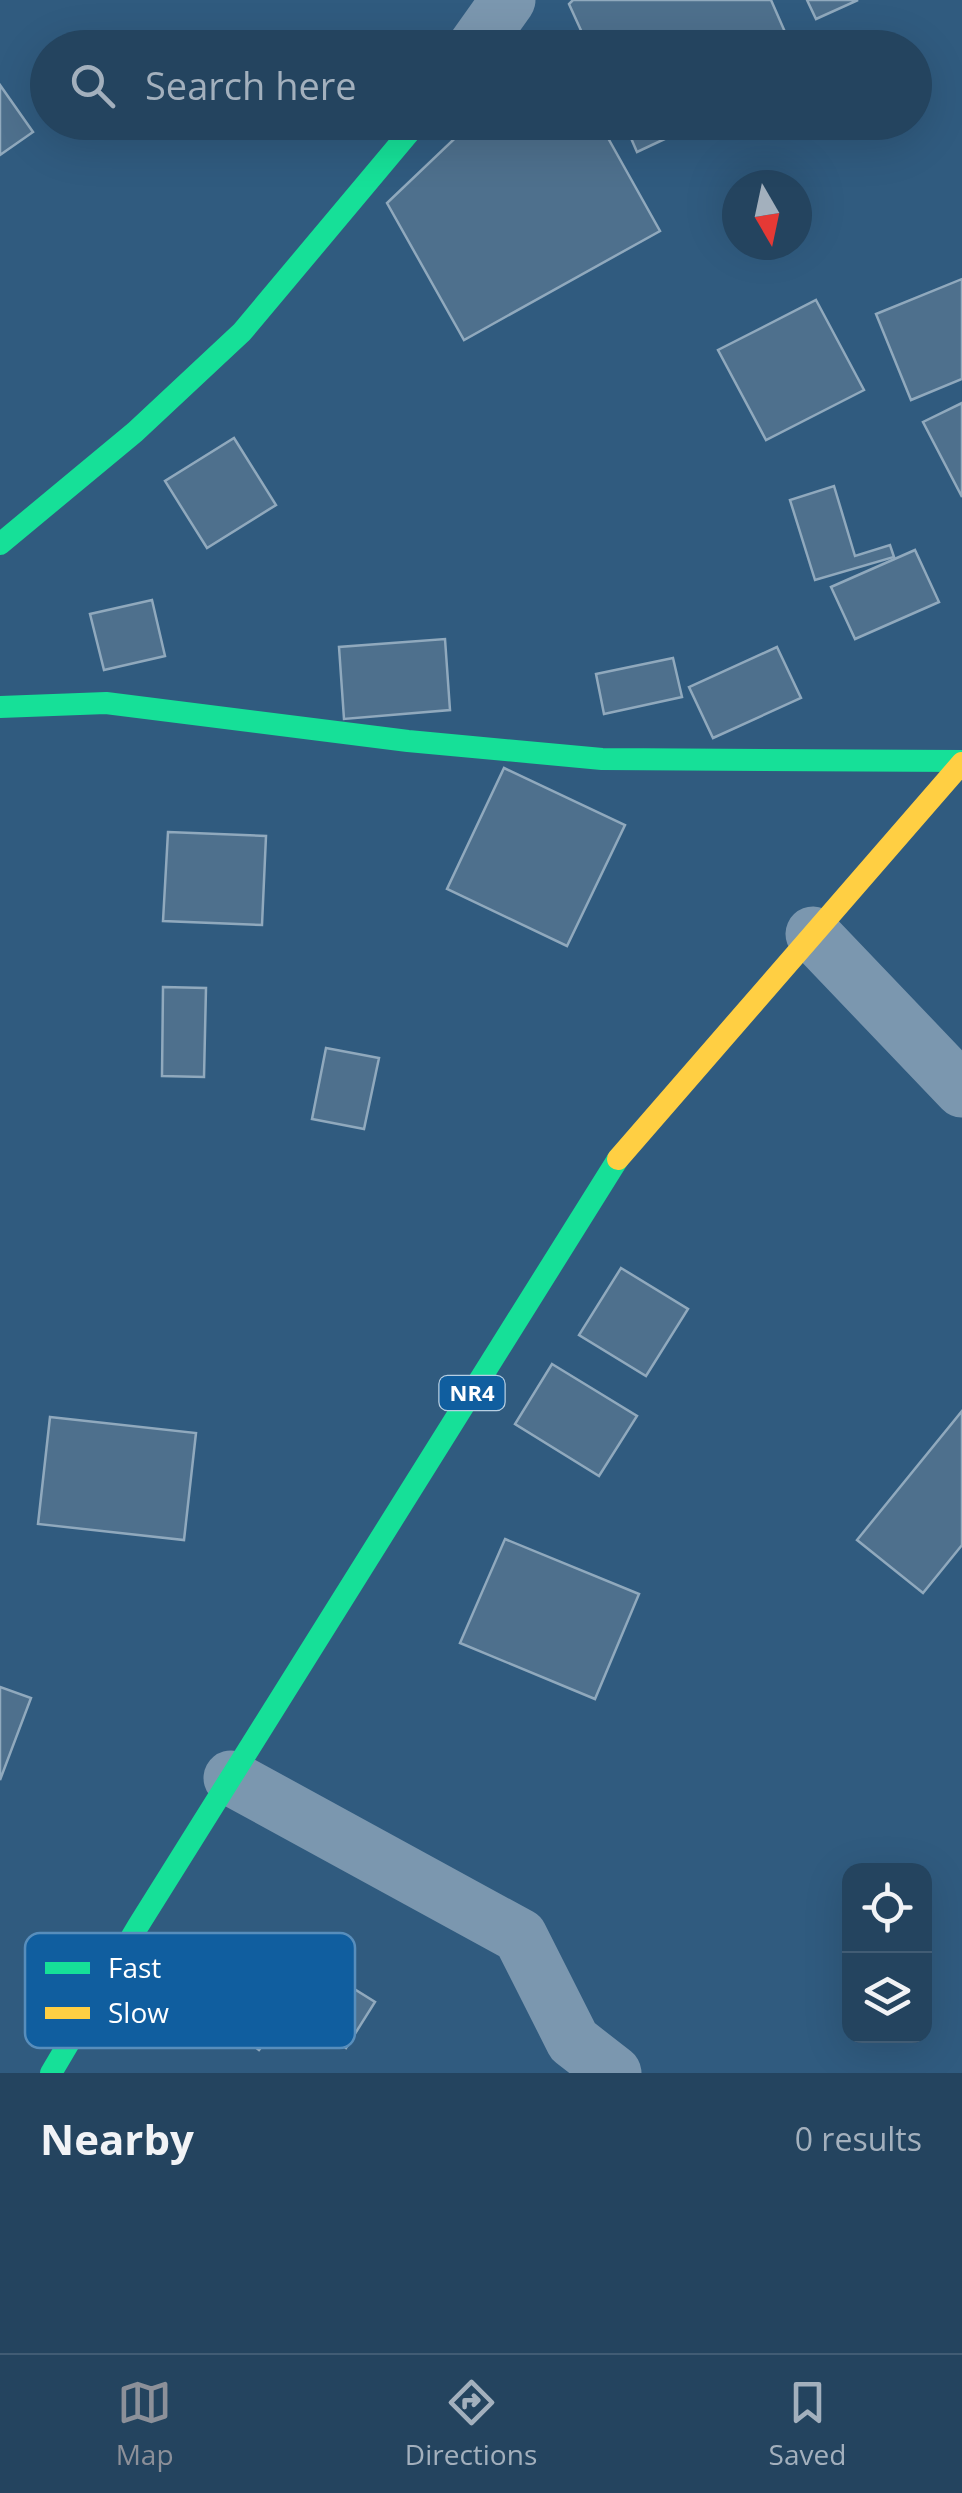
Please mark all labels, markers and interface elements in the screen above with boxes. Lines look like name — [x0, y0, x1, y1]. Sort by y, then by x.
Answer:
search box — [30, 30, 932, 140]
icon: search — [65, 58, 120, 113]
text: Search here — [145, 59, 357, 111]
north arrow — [722, 170, 812, 260]
road number: NR4 — [440, 1376, 504, 1410]
map controls — [842, 1863, 932, 2043]
button: locate — [842, 1863, 932, 1953]
legend — [25, 1933, 355, 2048]
text: Fast — [108, 1948, 161, 1986]
button: layers — [842, 1953, 932, 2043]
text: Slow — [108, 1993, 169, 2031]
text: Nearby — [40, 2110, 194, 2167]
text: 0 results — [795, 2117, 922, 2160]
tab: Map — [116, 2375, 174, 2473]
tab: Directions — [405, 2375, 537, 2473]
tab: Saved — [769, 2375, 846, 2473]

